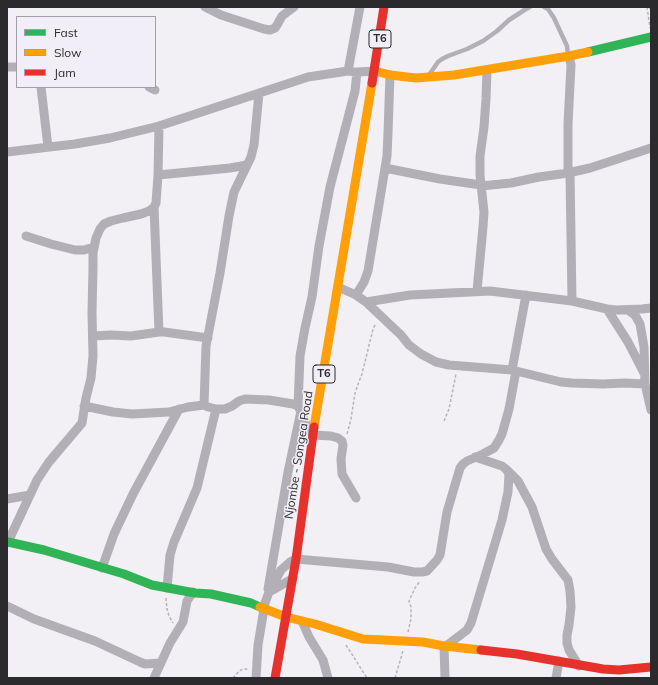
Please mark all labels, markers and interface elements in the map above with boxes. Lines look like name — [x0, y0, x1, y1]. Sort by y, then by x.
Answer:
legend — [16, 16, 156, 88]
text: Fast — [54, 25, 78, 40]
road number: T6 — [369, 30, 391, 48]
text: Slow — [54, 45, 82, 60]
text: Jam — [54, 65, 76, 80]
road number: T6 — [313, 365, 335, 383]
street label: Njombe - Songea Road — [282, 390, 316, 520]

